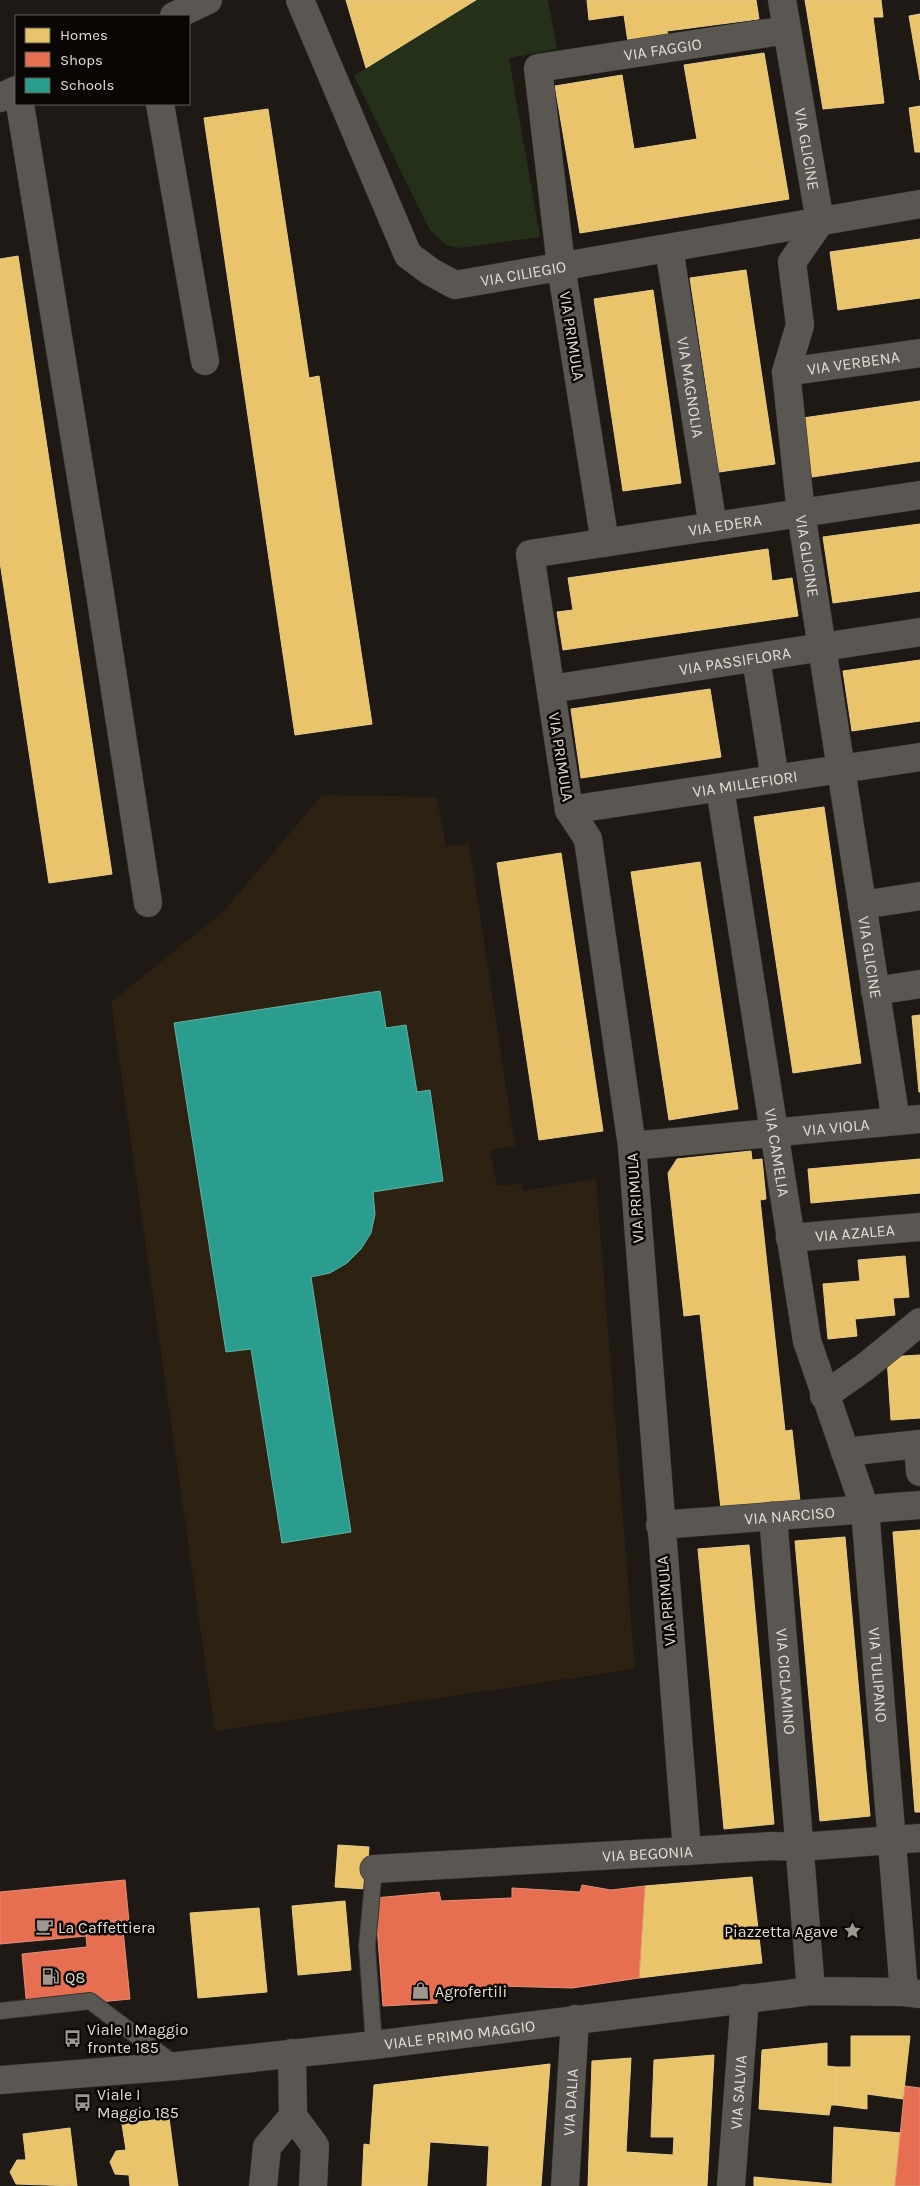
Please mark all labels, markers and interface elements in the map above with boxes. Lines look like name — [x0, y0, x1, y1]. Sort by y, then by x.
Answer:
legend — [15, 15, 190, 105]
text: Homes — [60, 26, 108, 44]
street label: VIA FAGGIO — [622, 34, 703, 64]
text: Shops — [60, 51, 103, 69]
text: Schools — [60, 76, 114, 94]
street label: VIA GLICINE — [791, 106, 824, 191]
street label: VIA CILIEGIO — [479, 256, 568, 290]
street label: VIA PRIMULA — [556, 290, 588, 382]
street label: VIA MAGNOLIA — [674, 335, 708, 439]
street label: VIA VERBENA — [806, 346, 901, 378]
street label: VIA EDERA — [687, 510, 763, 539]
street label: VIA GLICINE — [792, 514, 824, 599]
street label: VIA PASSIFLORA — [678, 643, 792, 679]
street label: VIA PRIMULA — [545, 711, 577, 803]
street label: VIA MILLEFIORI — [691, 766, 799, 801]
street label: VIA GLICINE — [855, 915, 886, 1000]
street label: VIA CAMELIA — [761, 1107, 794, 1198]
street label: VIA VIOLA — [802, 1114, 870, 1139]
street label: VIA PRIMULA — [622, 1152, 648, 1244]
street label: VIA AZALEA — [814, 1220, 895, 1245]
street label: VIA NARCISO — [744, 1502, 836, 1528]
street label: VIA PRIMULA — [653, 1555, 679, 1647]
street label: VIA TULIPANO — [865, 1626, 892, 1723]
street label: VIA CICLAMINO — [773, 1628, 800, 1735]
street label: VIA BEGONIA — [602, 1841, 693, 1865]
cafe icon: La Caffettiera — [34, 1917, 54, 1937]
place label: La Caffettiera — [58, 1918, 156, 1937]
place icon: Piazzetta Agave — [842, 1921, 862, 1941]
place label: Piazzetta Agave — [724, 1922, 838, 1941]
fuel station icon: Q8 — [41, 1967, 61, 1987]
place label: Q8 — [65, 1968, 85, 1987]
shop icon: Agrofertili — [411, 1981, 431, 2001]
place label: Agrofertili — [435, 1982, 507, 2001]
street label: VIALE PRIMO MAGGIO — [383, 2016, 536, 2053]
place label: Viale I Maggio fronte 185 — [87, 2020, 188, 2057]
bus stop icon: Viale I Maggio fronte 185 — [63, 2028, 83, 2048]
street label: VIA SALVIA — [726, 2054, 750, 2130]
street label: VIA DALIA — [559, 2068, 582, 2136]
place label: Viale I Maggio 185 — [97, 2085, 179, 2122]
bus stop icon: Viale I Maggio 185 — [73, 2093, 93, 2113]

